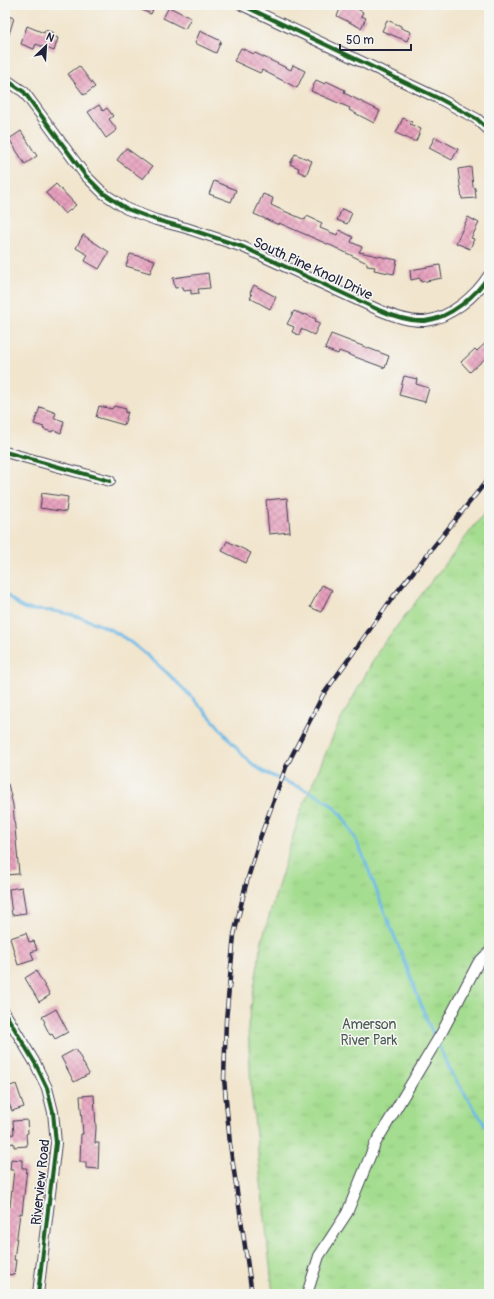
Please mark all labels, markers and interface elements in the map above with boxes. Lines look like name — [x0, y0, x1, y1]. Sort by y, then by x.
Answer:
north arrow — [26, 26, 66, 66]
scale bar — [340, 26, 411, 52]
text: N — [44, 30, 57, 45]
text: 50 m — [346, 33, 374, 48]
street label: South Pine Knoll Drive — [250, 233, 375, 304]
park label: Amerson River Park — [341, 1016, 398, 1049]
street label: Riverview Road — [28, 1138, 53, 1226]

